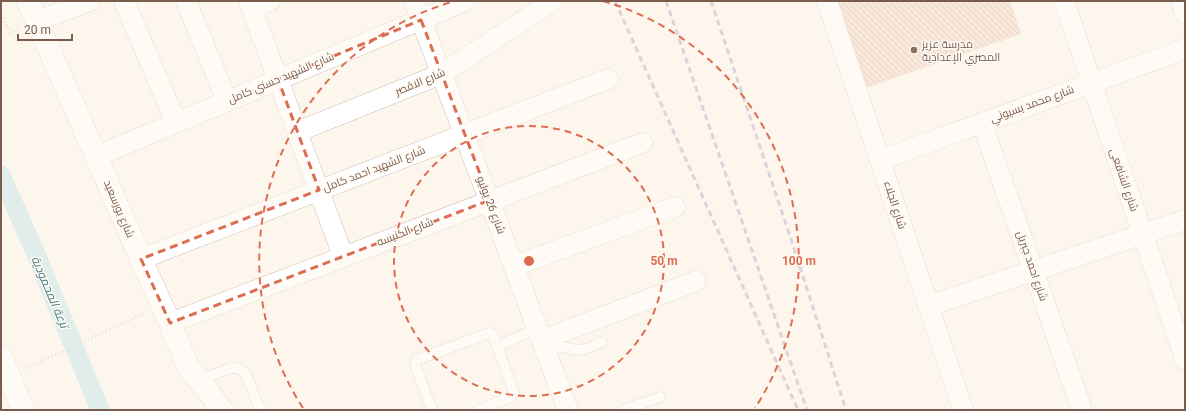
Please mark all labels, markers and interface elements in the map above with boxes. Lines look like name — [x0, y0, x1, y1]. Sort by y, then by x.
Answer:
scale bar — [18, 16, 72, 42]
text: 20 m — [24, 23, 51, 37]
place label: مدرسة عزيز المصري الإعدادية — [921, 38, 1000, 66]
marker: مدرسة عزيز المصري الإعدادية — [909, 45, 919, 55]
street label: شارع الشهيد حسنى كامل — [226, 50, 336, 107]
street label: شارع الاقصر — [392, 66, 447, 100]
street label: شارع محمد بسيوني — [988, 83, 1076, 127]
street label: شارع الشهيد احمد كامل — [321, 143, 427, 195]
street label: شارع الشافعى — [1106, 147, 1141, 214]
street label: شارع 26 يوليو — [473, 174, 508, 236]
street label: شارع بورسعيد — [100, 178, 137, 240]
street label: شارع الجلاء — [880, 179, 909, 231]
street label: شارع الكنيسه — [375, 215, 435, 250]
street label: شارع احمد جبريل — [1013, 229, 1050, 303]
water label: ترعة المحمودية — [29, 254, 73, 333]
centre of rings — [522, 254, 536, 268]
text: 50 m — [650, 254, 678, 268]
text: 100 m — [782, 254, 816, 268]

